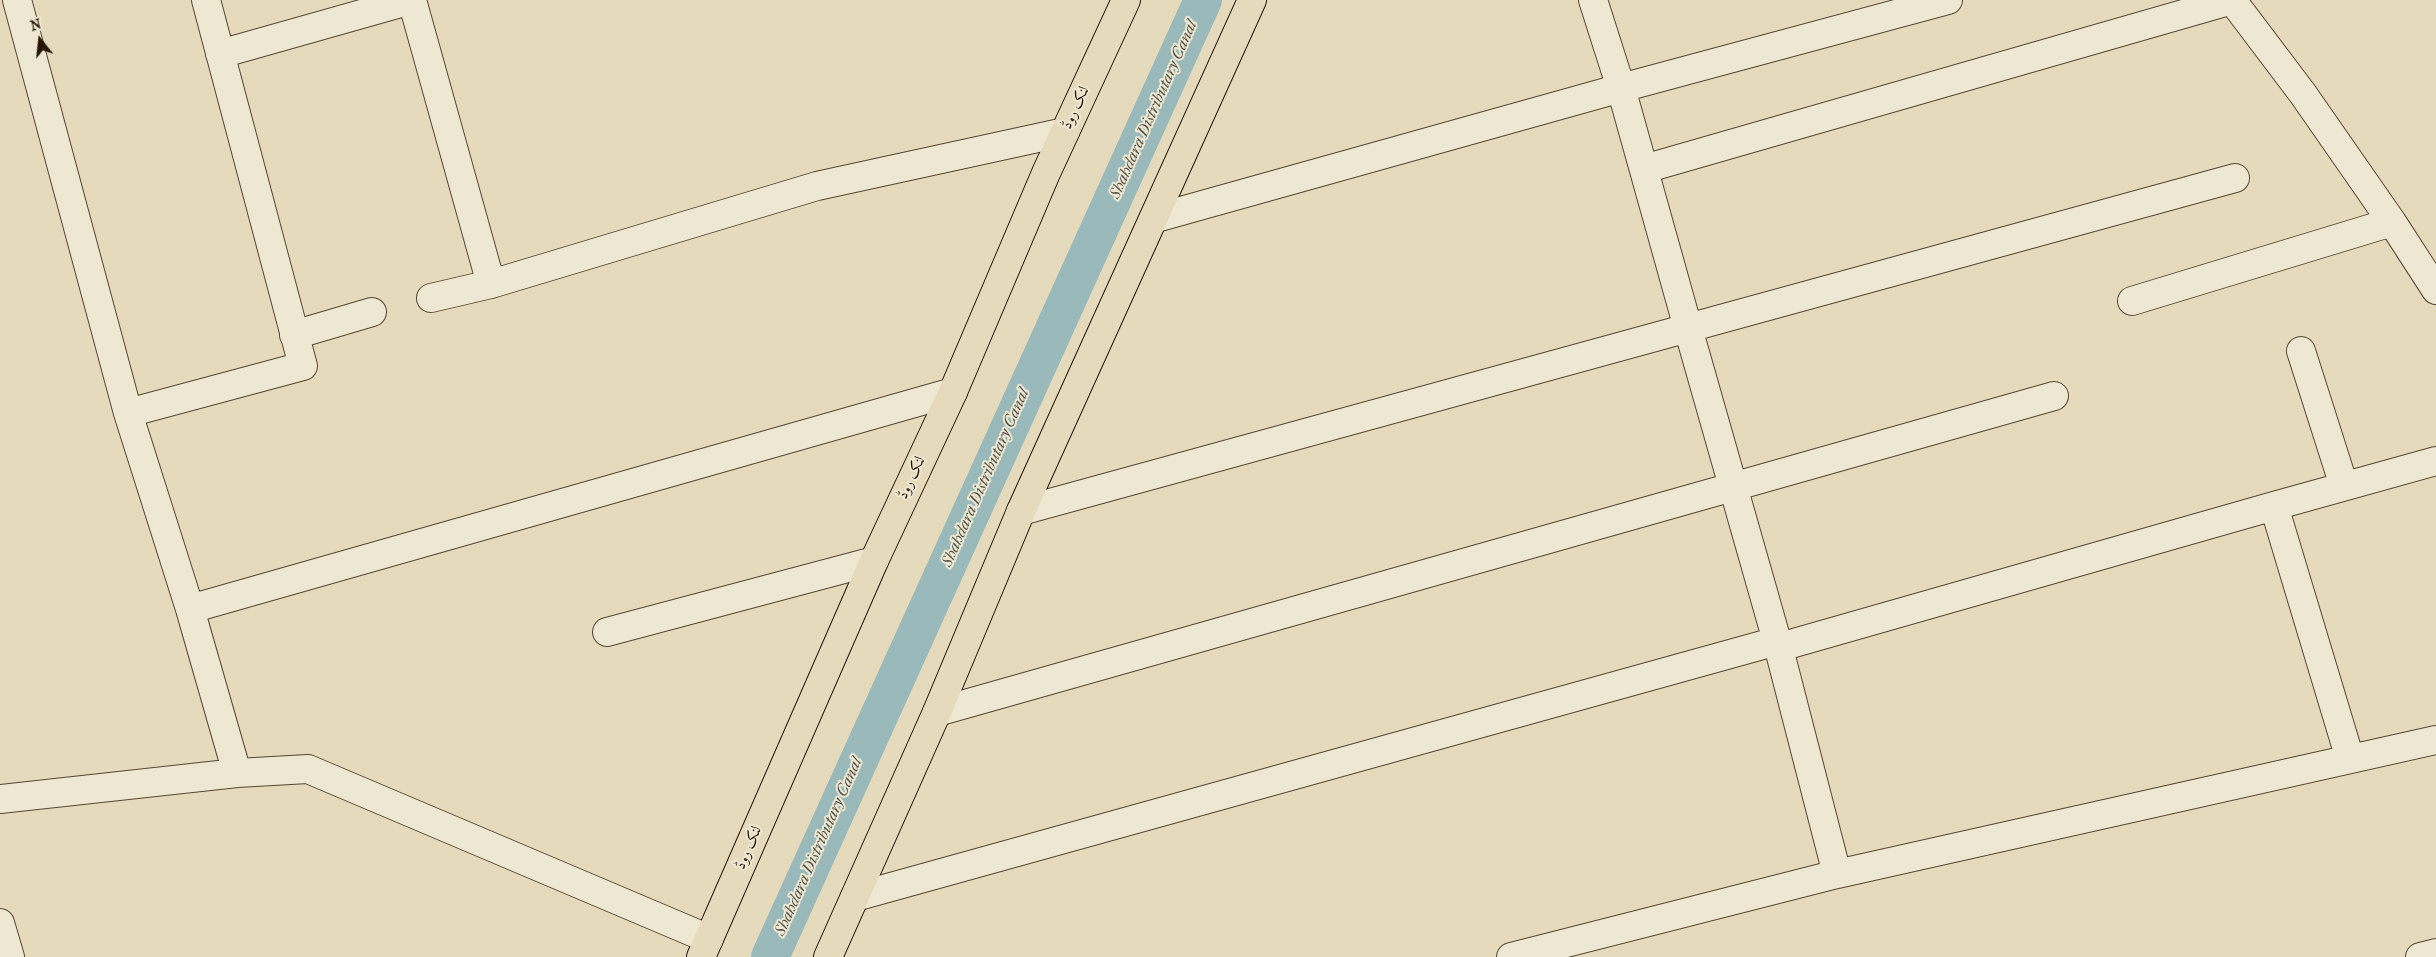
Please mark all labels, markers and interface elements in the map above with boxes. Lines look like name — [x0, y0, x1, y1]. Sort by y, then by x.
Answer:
north arrow — [15, 15, 65, 65]
text: N — [28, 15, 43, 35]
water label: Shahdara Distributary Canal — [1106, 18, 1202, 202]
street label: لنک روڈ — [1058, 84, 1094, 132]
water label: Shahdara Distributary Canal — [938, 386, 1034, 570]
street label: لنک روڈ — [894, 454, 930, 502]
water label: Shahdara Distributary Canal — [771, 755, 867, 939]
street label: لنک روڈ — [732, 824, 766, 872]

